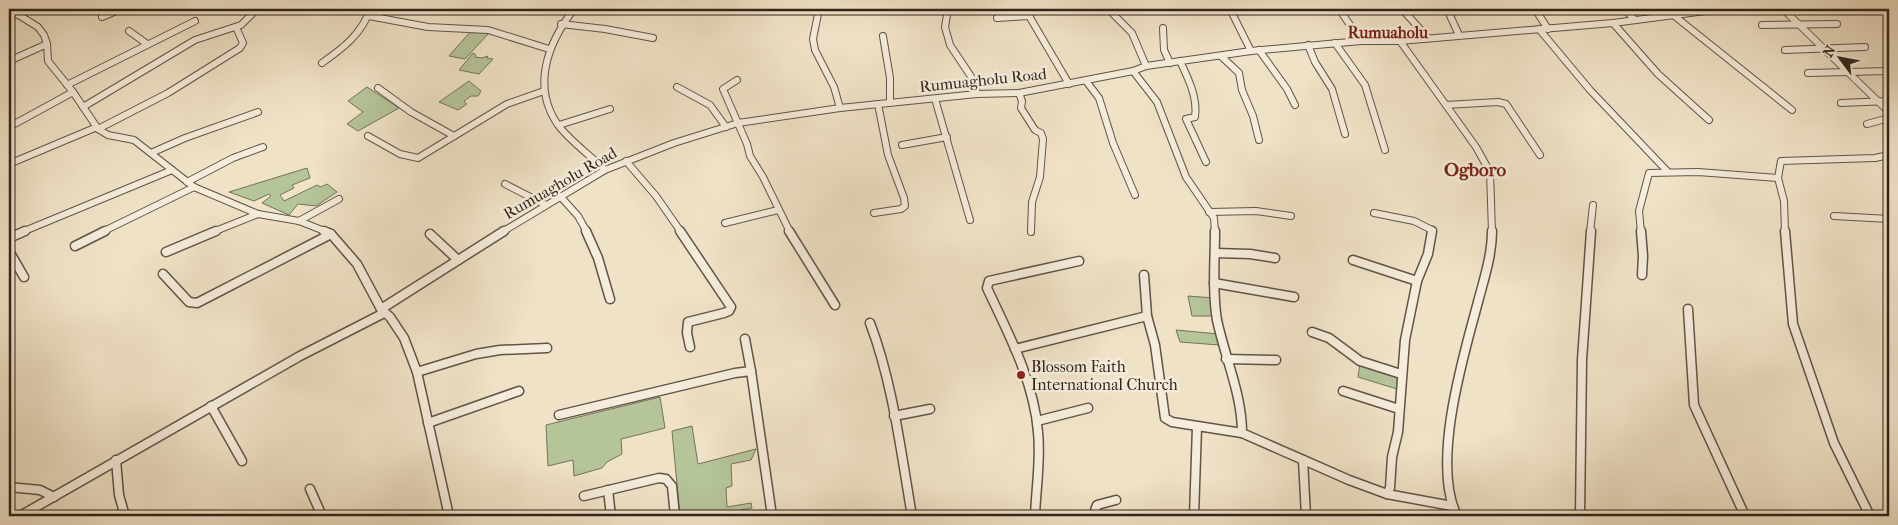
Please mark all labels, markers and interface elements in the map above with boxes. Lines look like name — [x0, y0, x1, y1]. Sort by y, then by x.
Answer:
district label: Rumuaholu — [1348, 23, 1429, 42]
north arrow — [1816, 32, 1866, 82]
text: N — [1819, 42, 1840, 60]
street label: Rumuagholu Road — [918, 64, 1048, 96]
street label: Rumuagholu Road — [500, 143, 620, 223]
district label: Ogboro — [1444, 159, 1506, 181]
place label: Blossom Faith International Church — [1031, 357, 1178, 394]
marker: Blossom Faith International Church — [1015, 369, 1027, 381]

